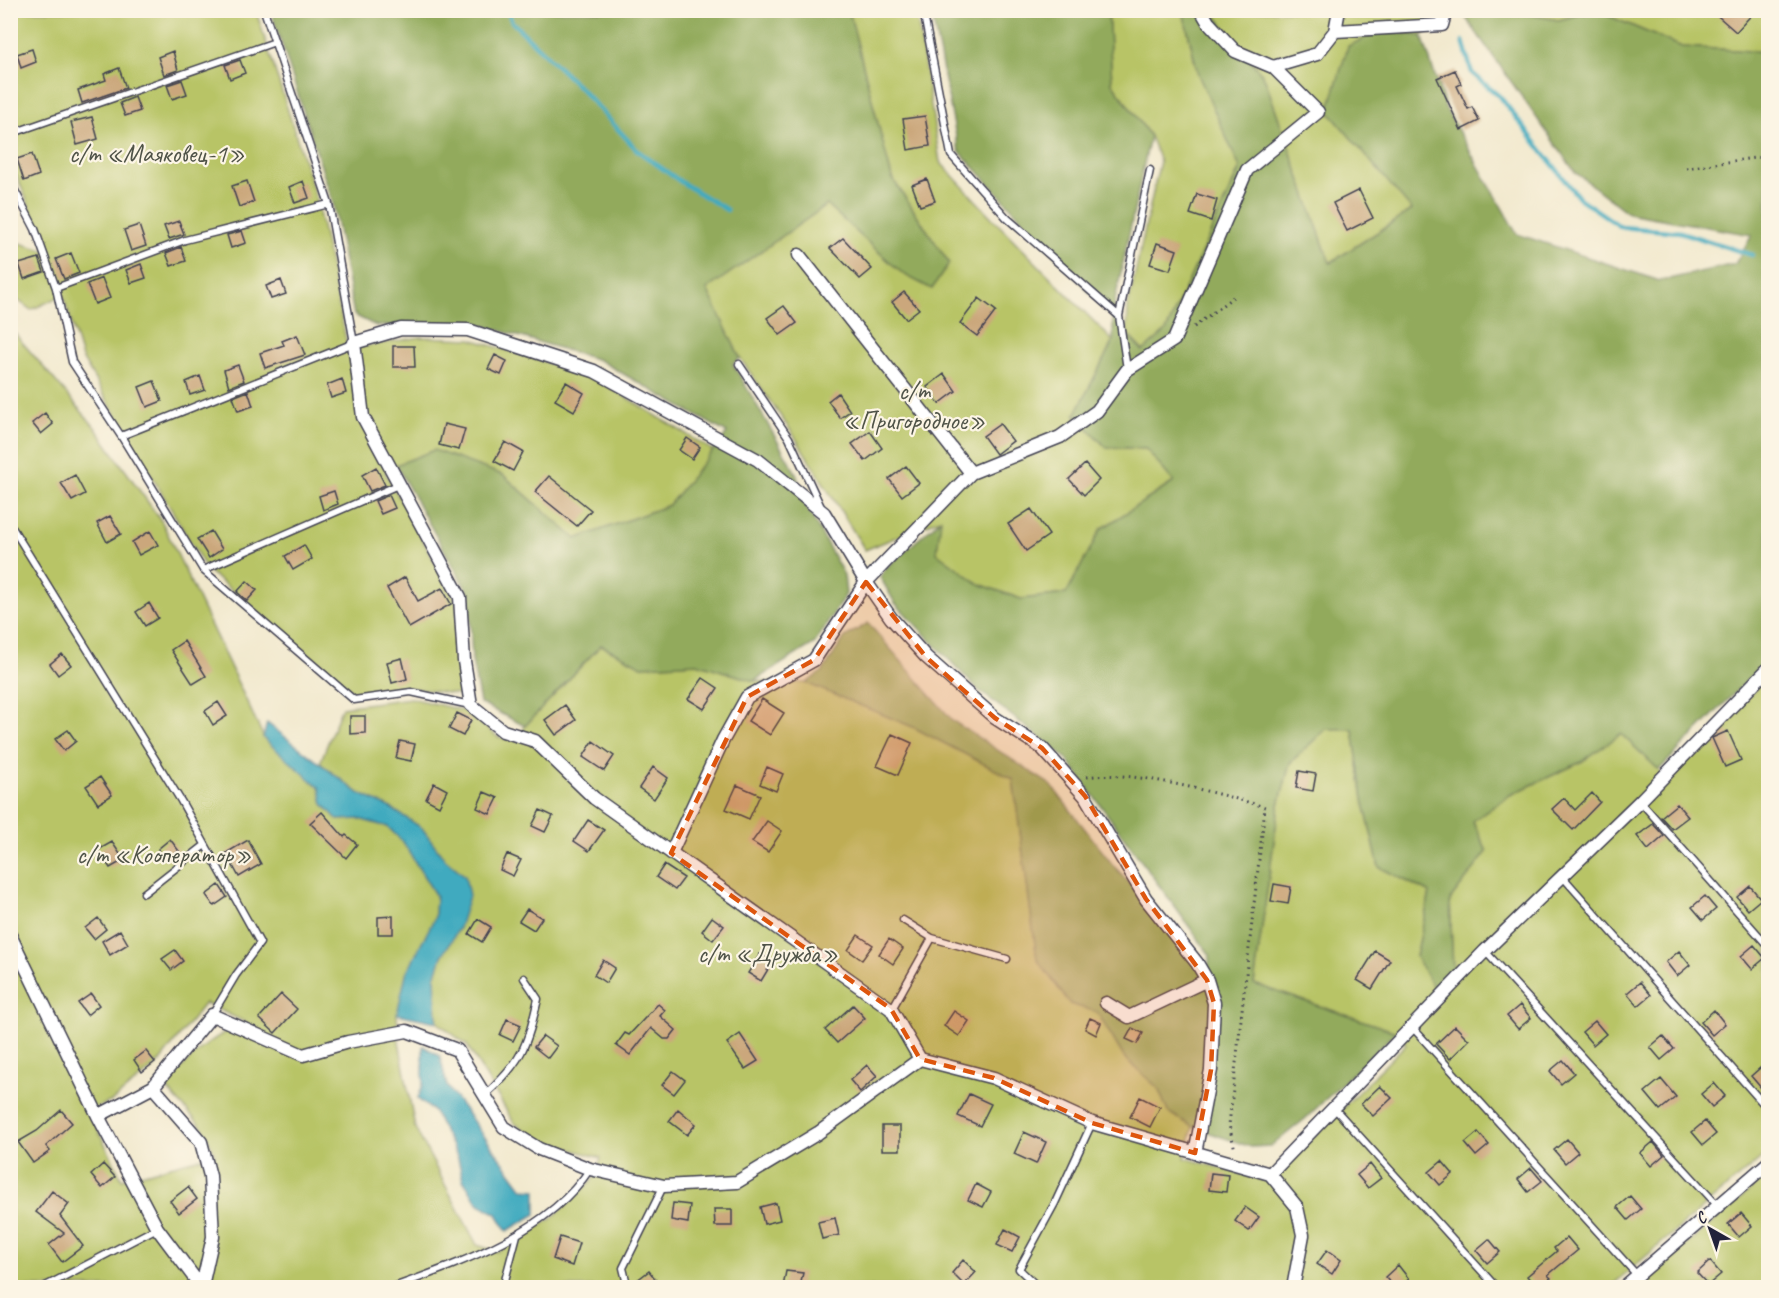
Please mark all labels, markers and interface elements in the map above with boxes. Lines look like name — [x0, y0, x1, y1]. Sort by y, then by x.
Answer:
park label: с/т «Маяковец-1» — [69, 137, 245, 170]
park label: с/т «Пригородное» — [843, 374, 985, 437]
park label: с/т «Кооператор» — [76, 838, 252, 871]
park label: с/т «Дружба» — [698, 937, 838, 970]
north arrow — [1680, 1199, 1740, 1259]
text: С — [1692, 1207, 1712, 1228]

